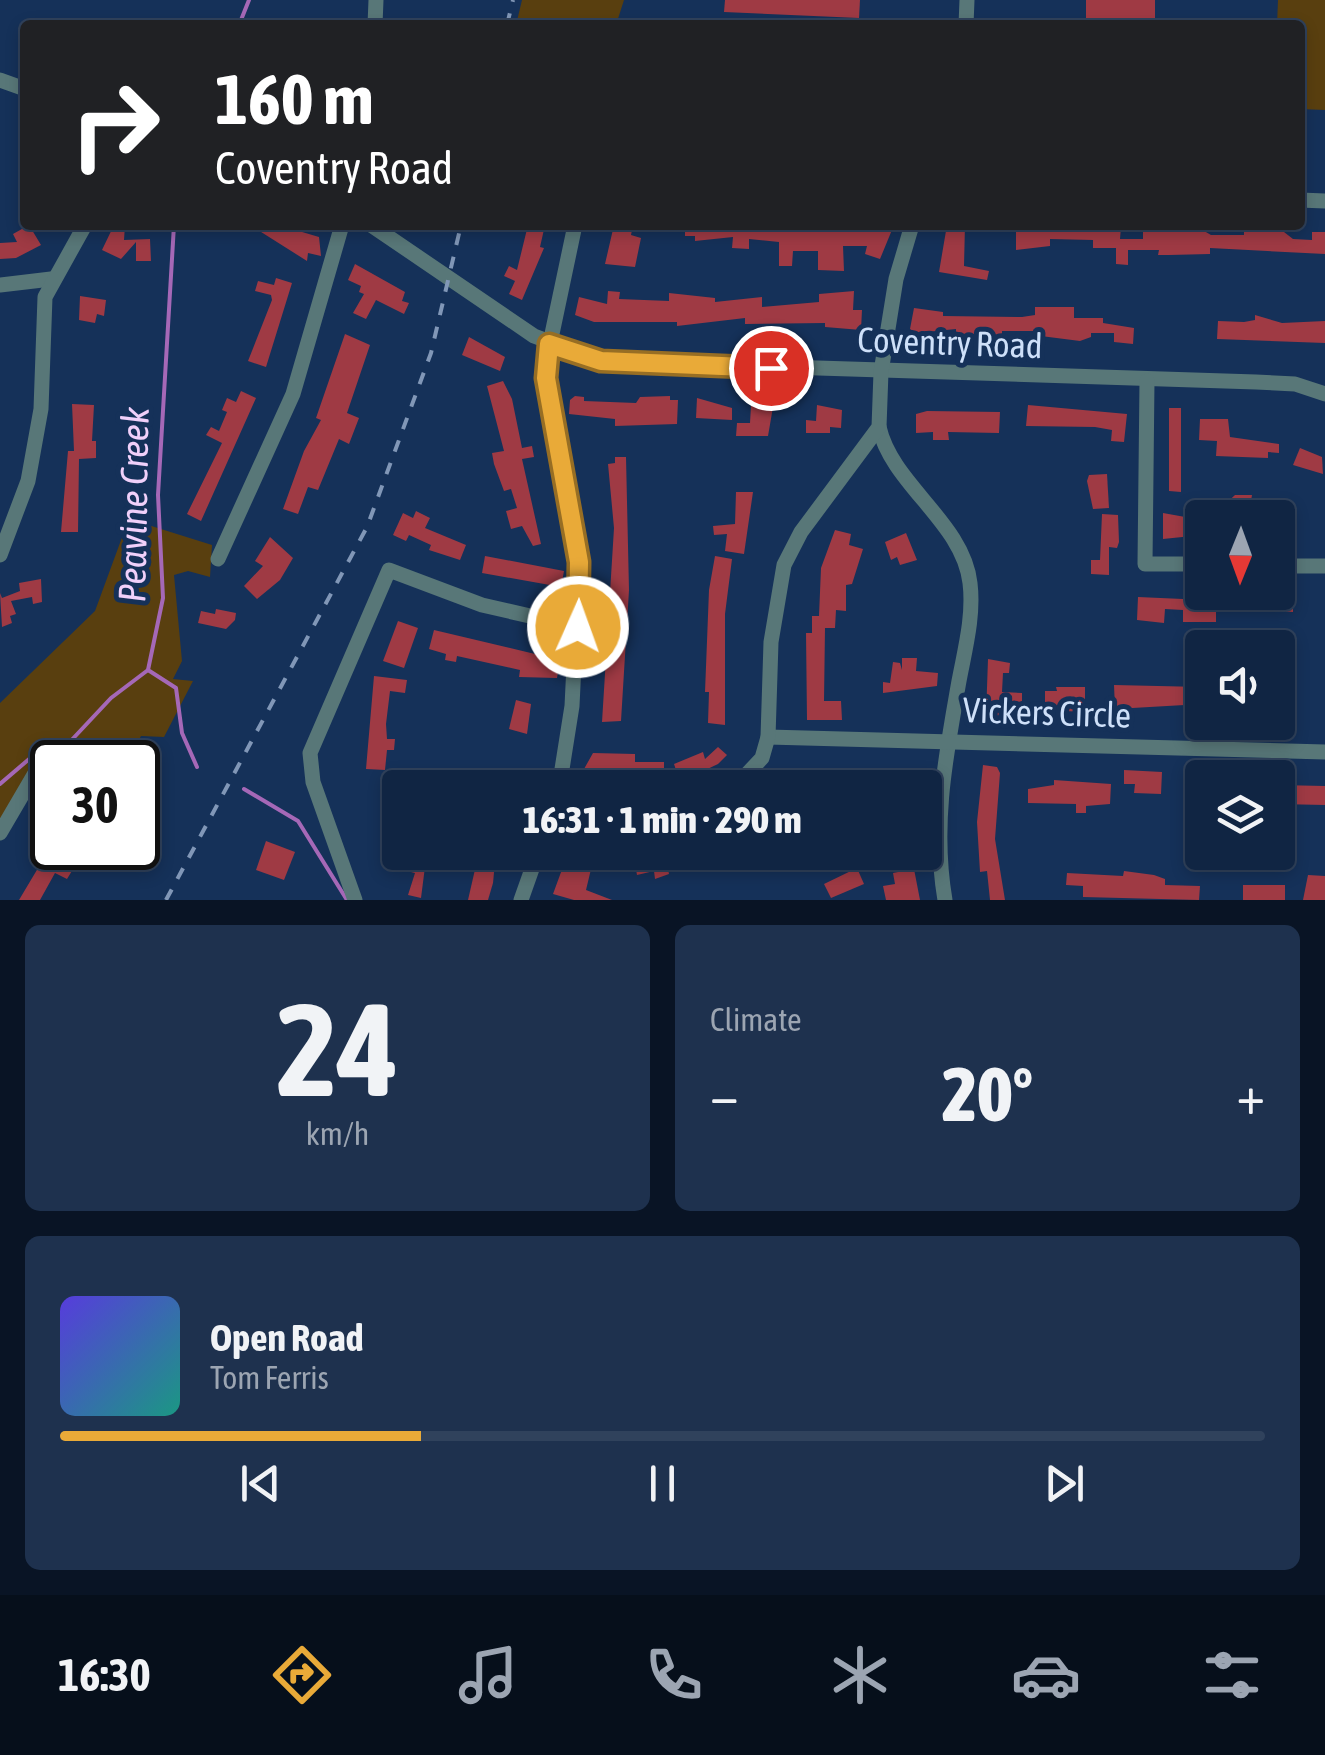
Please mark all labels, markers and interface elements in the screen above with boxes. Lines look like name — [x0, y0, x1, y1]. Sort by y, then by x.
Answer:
text: 160 m — [215, 59, 374, 139]
icon: right — [50, 60, 180, 190]
text: Coventry Road — [215, 142, 453, 194]
street label: Coventry Road — [857, 319, 1043, 365]
pin — [729, 326, 814, 411]
icon: arrive — [744, 341, 799, 396]
water label: Peavine Creek — [110, 406, 157, 603]
north arrow — [1185, 500, 1295, 610]
map controls — [1185, 500, 1295, 870]
position arrow — [526, 575, 630, 679]
button: sound — [1185, 630, 1295, 740]
street label: Vickers Circle — [962, 689, 1132, 735]
speed limit sign: 30 — [30, 740, 160, 870]
button: layers — [1185, 760, 1295, 870]
text: 16:31 · 1 min · 290 m — [522, 798, 802, 841]
text: 24 — [276, 975, 399, 1124]
text: Climate — [710, 1001, 802, 1038]
text: 20° — [942, 1051, 1033, 1137]
text: − — [710, 1063, 739, 1126]
text: + — [1236, 1063, 1265, 1126]
text: km/h — [306, 1115, 369, 1152]
text: Open Road — [210, 1316, 364, 1359]
text: Tom Ferris — [210, 1359, 329, 1396]
icon: previous — [233, 1456, 288, 1511]
icon: pause — [635, 1456, 690, 1511]
icon: next — [1037, 1456, 1092, 1511]
icon: directions — [267, 1640, 337, 1710]
icon: music — [453, 1640, 523, 1710]
icon: phone — [639, 1640, 709, 1710]
icon: climate — [825, 1640, 895, 1710]
icon: car — [1011, 1640, 1081, 1710]
icon: filters — [1197, 1640, 1267, 1710]
text: 16:30 — [58, 1649, 151, 1701]

